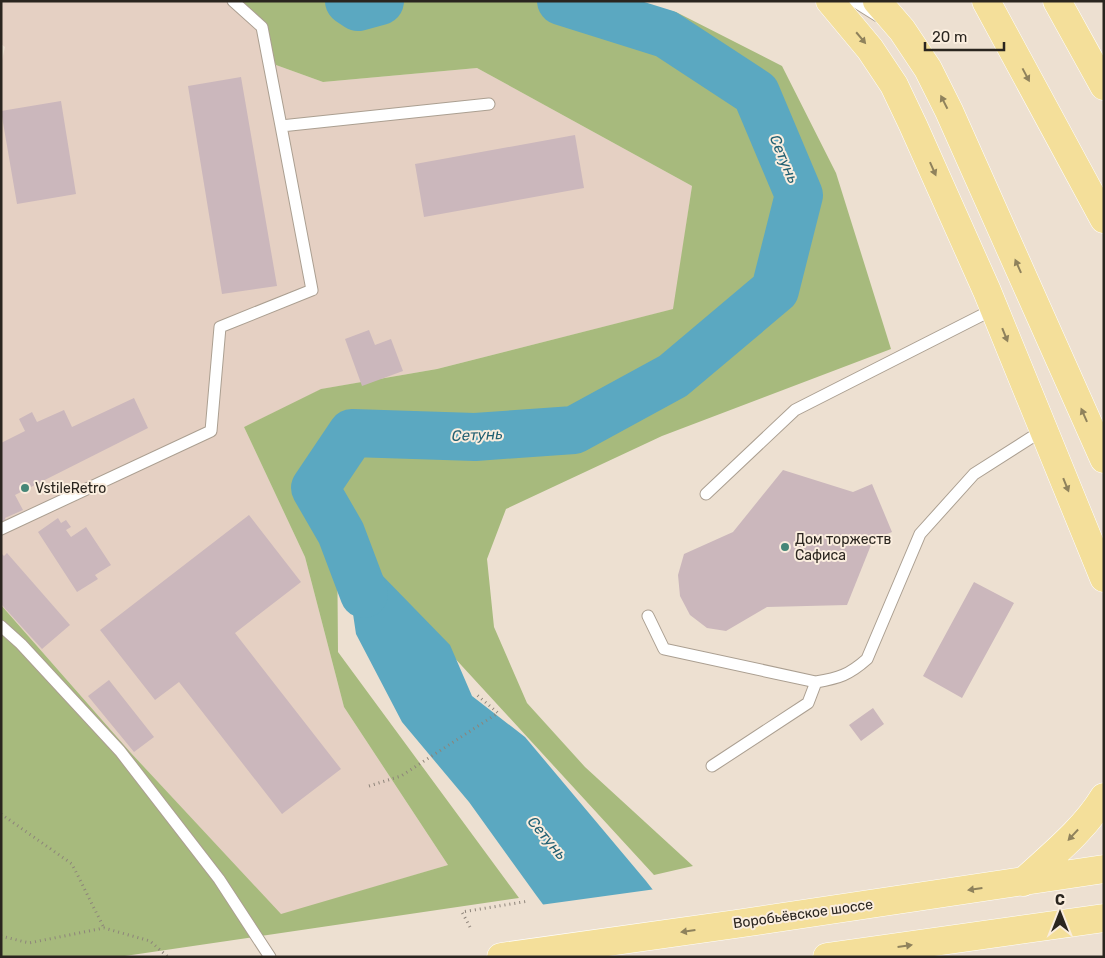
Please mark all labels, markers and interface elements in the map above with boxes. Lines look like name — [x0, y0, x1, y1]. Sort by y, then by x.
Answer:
scale bar — [925, 20, 1004, 52]
text: 20 m — [932, 28, 967, 46]
one-way arrow — [856, 32, 867, 45]
one-way arrow — [1022, 68, 1030, 82]
one-way arrow — [940, 95, 948, 109]
water label: Сетунь — [766, 132, 802, 186]
one-way arrow — [929, 162, 937, 176]
one-way arrow — [1013, 259, 1021, 273]
one-way arrow — [1001, 327, 1009, 342]
one-way arrow — [1079, 408, 1087, 422]
water label: Сетунь — [451, 425, 503, 445]
one-way arrow — [1062, 478, 1070, 493]
place label: VstileRetro — [35, 480, 106, 497]
marker: VstileRetro — [19, 482, 31, 494]
place label: Дом торжеств Сафиса — [795, 531, 891, 564]
marker: Дом торжеств Сафиса — [779, 541, 791, 553]
water label: Сетунь — [524, 813, 571, 864]
one-way arrow — [1067, 828, 1079, 840]
one-way arrow — [967, 885, 983, 893]
north arrow — [1035, 888, 1085, 938]
text: С — [1055, 892, 1065, 909]
street label: Воробьёвское шоссе — [732, 896, 874, 932]
one-way arrow — [680, 927, 696, 935]
one-way arrow — [897, 941, 913, 949]

